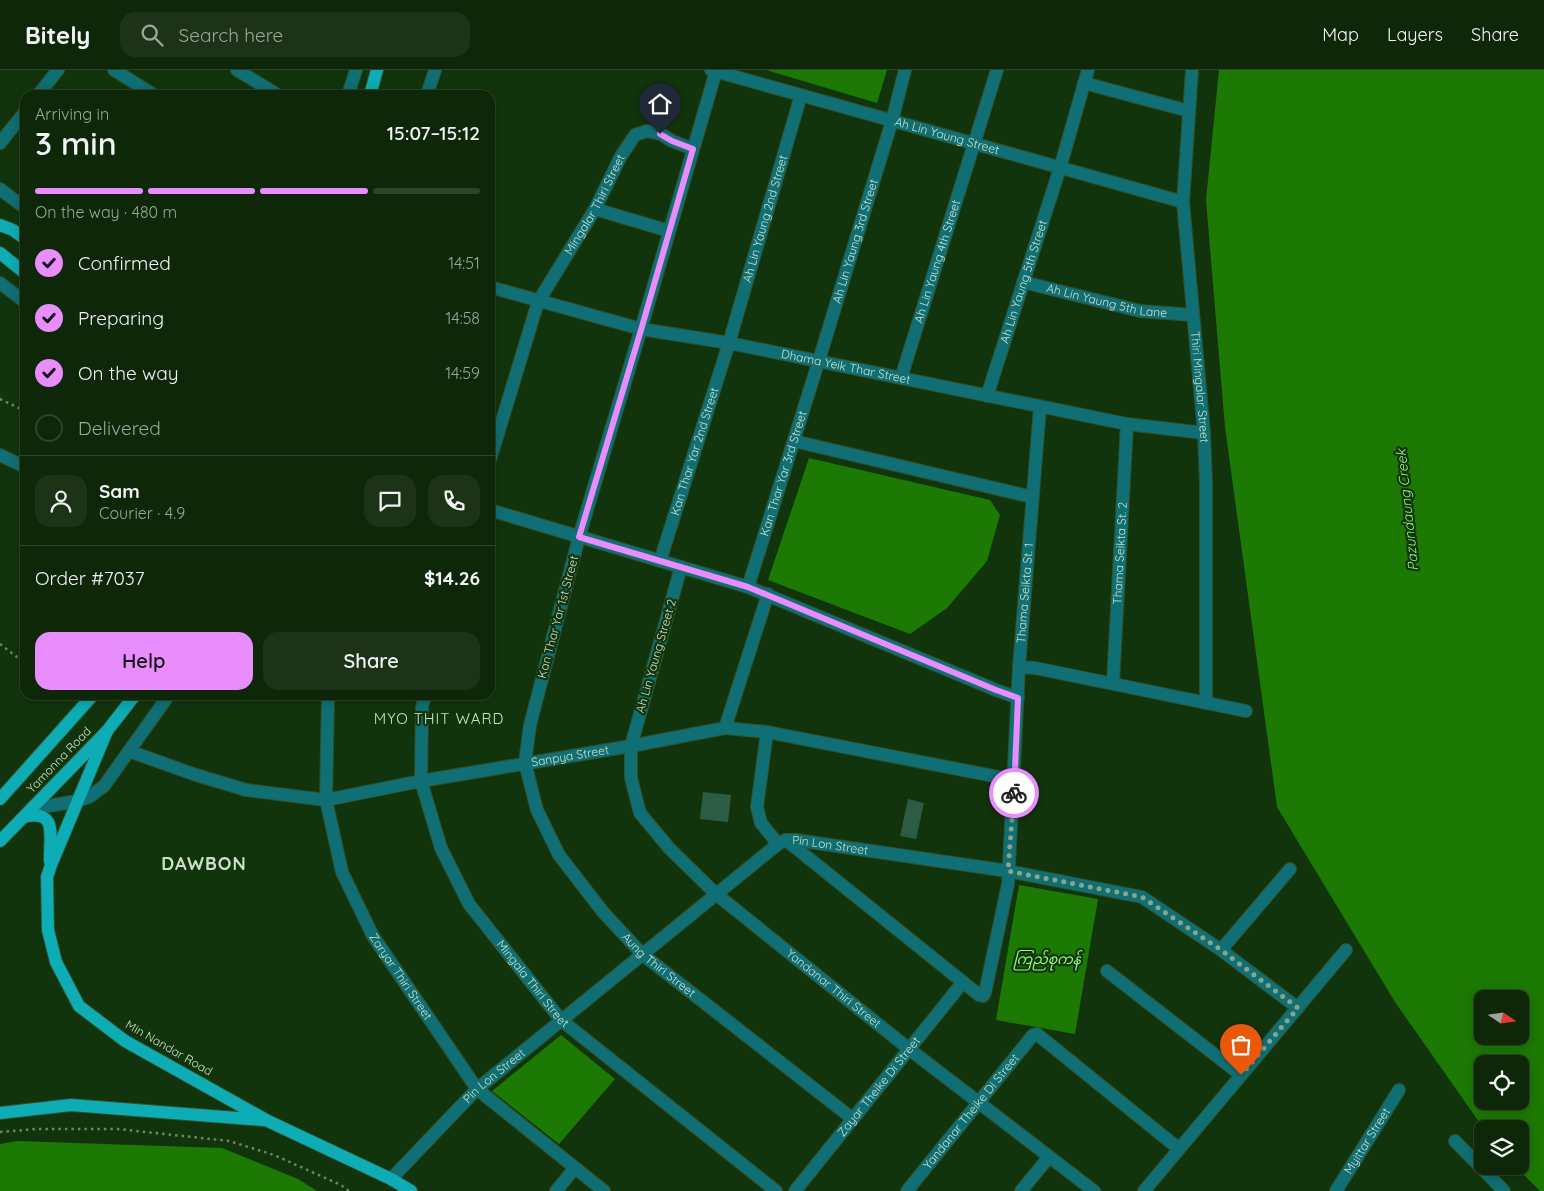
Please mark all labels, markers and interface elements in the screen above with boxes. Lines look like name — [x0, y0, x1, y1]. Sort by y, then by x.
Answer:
search box — [120, 12, 470, 57]
text: Bitely — [25, 20, 90, 50]
icon: search — [138, 21, 166, 49]
text: Search here — [178, 23, 283, 47]
text: Map — [1322, 23, 1359, 46]
text: Layers — [1387, 23, 1443, 46]
text: Share — [1471, 23, 1519, 46]
pin — [639, 83, 681, 134]
icon: home — [646, 90, 674, 118]
text: Arriving in — [35, 104, 109, 124]
street label: Ah Lin Yaung Street — [893, 114, 1001, 157]
text: 15:07–15:12 — [387, 121, 480, 145]
text: 3 min — [35, 123, 117, 163]
street label: Mingalar Thiri Street — [561, 152, 628, 257]
street label: Ah Lin Yaung 2nd Street — [739, 153, 790, 284]
street label: Ah Lin Yaung 3rd Street — [829, 177, 881, 305]
street label: Ah Lin Yaung 4th Street — [911, 198, 963, 325]
text: On the way · 480 m — [35, 202, 177, 222]
street label: Ah Lin Yaung 5th Street — [996, 218, 1050, 345]
icon: check — [35, 249, 63, 277]
text: Confirmed — [78, 251, 171, 275]
text: 14:51 — [448, 253, 480, 273]
street label: Ah Lin Yaung 5th Lane — [1045, 280, 1168, 320]
icon: check — [35, 304, 63, 332]
text: Preparing — [78, 306, 164, 330]
text: 14:58 — [446, 308, 480, 328]
street label: Thiri Mingalar Street — [1188, 330, 1212, 443]
street label: Dhama Yeik Thar Street — [780, 346, 912, 387]
icon: check — [35, 359, 63, 387]
text: On the way — [78, 361, 179, 385]
text: 14:59 — [445, 363, 480, 383]
street label: Kan Thar Yar 2nd Street — [667, 385, 721, 517]
street label: Kan Thar Yar 3rd Street — [756, 409, 810, 538]
text: Delivered — [78, 416, 161, 440]
water label: Pazundaung Creek — [1391, 447, 1422, 572]
button: person — [35, 475, 87, 527]
button: chat — [364, 475, 416, 527]
button: phone — [428, 475, 480, 527]
text: Sam — [99, 479, 140, 503]
street label: Thama Seikta St. 2 — [1109, 501, 1130, 605]
text: Courier · 4.9 — [99, 503, 185, 523]
street label: Thama Seikta St. 1 — [1013, 542, 1036, 644]
street label: Kan Thar Yar 1st Street — [534, 554, 581, 680]
text: Order #7037 — [35, 566, 144, 590]
text: $14.26 — [424, 566, 480, 590]
street label: Ah Lin Yaung Street 2 — [632, 597, 679, 715]
button: Help — [35, 632, 253, 690]
button: Share — [263, 632, 480, 690]
district label: MYO THIT WARD — [374, 709, 504, 728]
street label: Yamonna Road — [23, 724, 94, 796]
street label: Sanpya Street — [530, 742, 610, 770]
courier — [989, 768, 1039, 818]
icon: bike — [1000, 779, 1028, 807]
street label: Pin Lon Street — [792, 832, 869, 857]
district label: DAWBON — [161, 852, 247, 875]
street label: Aung Thiri Street — [619, 929, 699, 1000]
street label: Zaryar Thiri Street — [366, 930, 436, 1023]
street label: Mingala Thiri Street — [494, 937, 572, 1030]
street label: Yandanar Thiri Street — [783, 945, 884, 1031]
water label: ကြည်စုကန် — [1013, 949, 1083, 971]
north arrow — [1474, 990, 1529, 1045]
map controls — [1474, 990, 1529, 1175]
street label: Min Nandar Road — [123, 1017, 215, 1079]
pin — [1220, 1024, 1262, 1075]
icon: bag — [1227, 1031, 1255, 1059]
street label: Zayar Theike Di Street — [834, 1033, 923, 1139]
street label: Pin Lon Street — [460, 1045, 528, 1106]
street label: Yandanar Theike Di Street — [920, 1051, 1022, 1172]
button: locate — [1474, 1055, 1529, 1110]
street label: Myittar Street — [1340, 1105, 1393, 1177]
button: layers — [1474, 1120, 1529, 1175]

